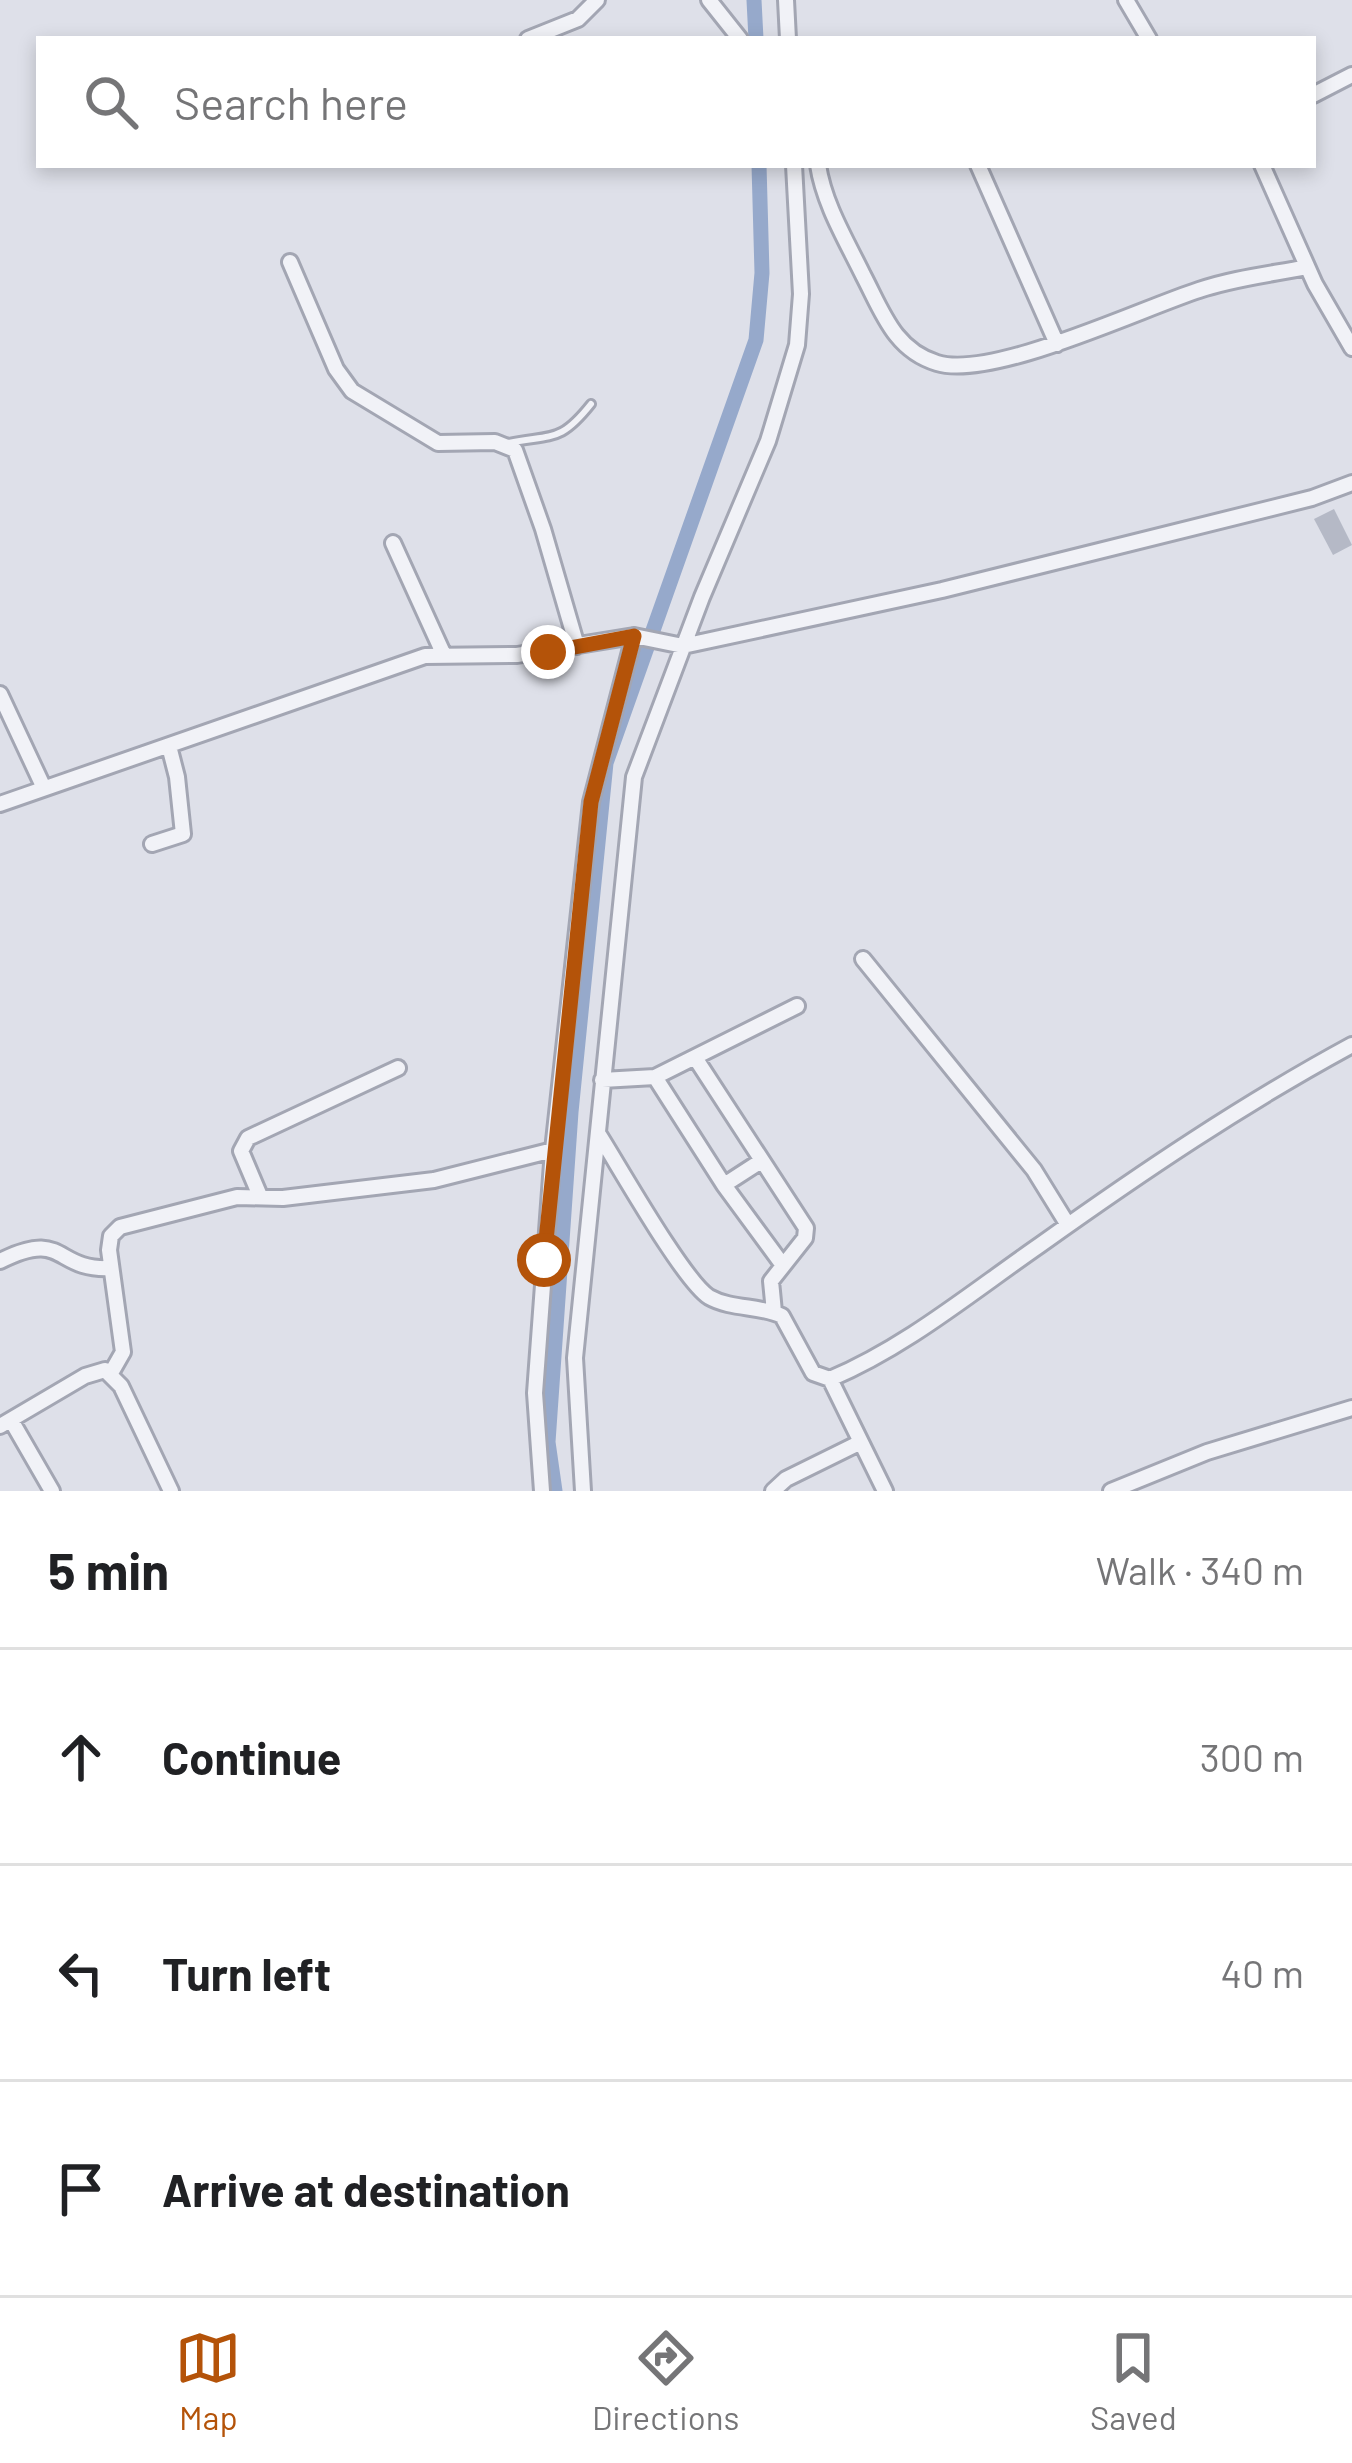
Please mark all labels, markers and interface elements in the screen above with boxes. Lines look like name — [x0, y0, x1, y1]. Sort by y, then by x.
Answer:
search box — [36, 36, 1316, 168]
icon: search — [78, 69, 144, 135]
text: Search here — [174, 75, 408, 129]
route end — [521, 625, 575, 679]
route start — [517, 1233, 571, 1287]
text: 5 min — [48, 1539, 169, 1600]
text: Walk · 340 m — [1096, 1546, 1304, 1593]
icon: ahead — [48, 1724, 114, 1790]
text: Continue — [162, 1730, 341, 1784]
text: 300 m — [1200, 1733, 1304, 1780]
icon: left — [48, 1940, 114, 2006]
text: Turn left — [162, 1946, 331, 2000]
text: 40 m — [1220, 1949, 1304, 1996]
icon: arrive — [48, 2156, 114, 2222]
text: Arrive at destination — [162, 2162, 570, 2216]
tab: Map — [175, 2325, 241, 2437]
tab: Directions — [592, 2325, 739, 2437]
tab: Saved — [1090, 2325, 1177, 2437]

